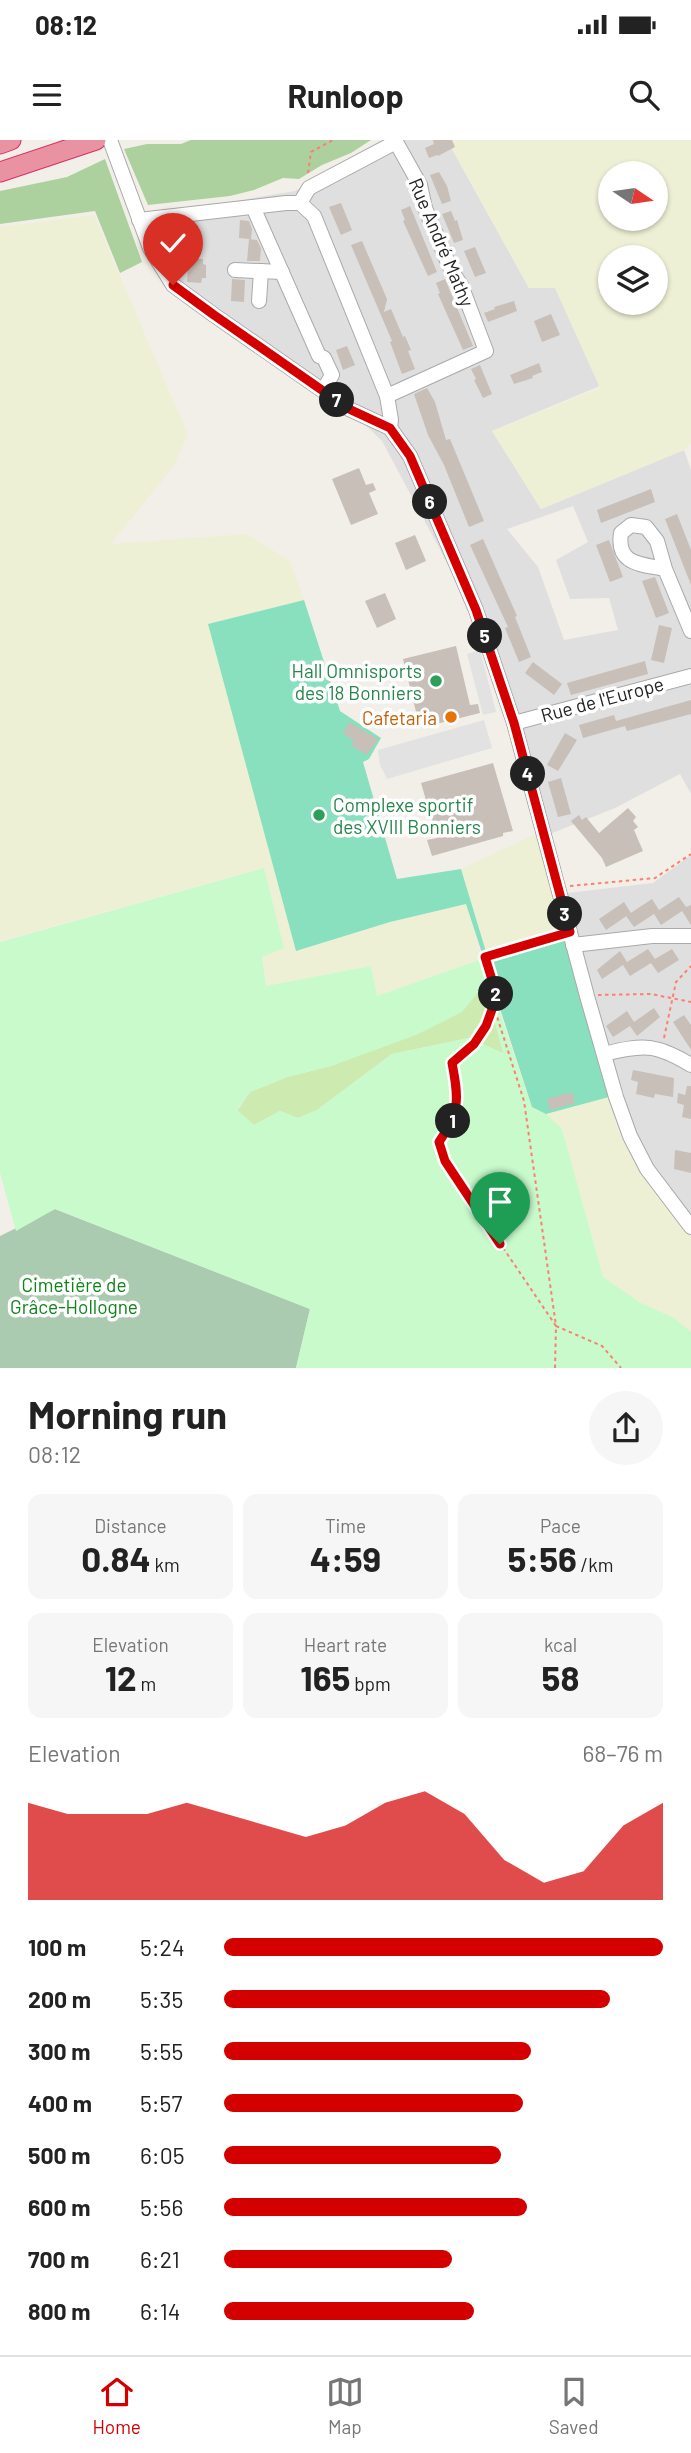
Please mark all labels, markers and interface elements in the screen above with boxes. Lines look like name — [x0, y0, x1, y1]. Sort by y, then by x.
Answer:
text: 08:12 — [35, 9, 97, 40]
icon: menu — [28, 76, 66, 114]
text: Runloop — [287, 76, 404, 114]
icon: search — [625, 76, 663, 114]
north arrow — [598, 161, 668, 231]
map controls — [598, 161, 668, 315]
street label: Rue André Mathy — [405, 174, 480, 310]
pin — [143, 213, 203, 285]
icon: check — [154, 224, 192, 262]
button: layers — [598, 245, 668, 315]
pin: 7 — [320, 383, 354, 418]
text: 7 — [332, 388, 341, 411]
pin: 6 — [412, 484, 448, 520]
text: 6 — [424, 490, 435, 513]
pin: 5 — [468, 618, 503, 654]
text: 5 — [479, 624, 490, 647]
place label: Hall Omnisports des 18 Bonniers — [292, 659, 422, 704]
street label: Rue de l'Europe — [538, 672, 666, 726]
marker: Hall Omnisports des 18 Bonniers — [428, 673, 444, 689]
place label: Cafetaria — [362, 706, 437, 729]
marker: Cafetaria — [443, 709, 459, 725]
pin: 4 — [510, 756, 546, 792]
text: 4 — [522, 762, 533, 785]
place label: Complexe sportif des XVIII Bonniers — [333, 793, 481, 838]
marker: Complexe sportif des XVIII Bonniers — [311, 807, 327, 823]
pin: 3 — [548, 896, 582, 932]
text: 3 — [559, 902, 570, 925]
pin: 2 — [478, 976, 514, 1012]
text: 2 — [490, 982, 501, 1005]
pin: 1 — [435, 1104, 470, 1138]
text: 1 — [449, 1109, 456, 1132]
pin — [470, 1172, 530, 1244]
icon: arrive — [481, 1183, 519, 1221]
park label: Cimetière de Grâce-Hollogne — [10, 1273, 138, 1318]
text: Morning run — [28, 1391, 227, 1437]
button: share — [589, 1391, 663, 1465]
text: 08:12 — [28, 1440, 81, 1468]
text: Distance — [94, 1514, 167, 1537]
text: Time — [325, 1514, 366, 1537]
text: Pace — [540, 1514, 581, 1537]
text: 0.84 — [81, 1537, 151, 1579]
text: 4:59 — [310, 1537, 381, 1579]
text: 5:56 — [508, 1537, 577, 1579]
text: km — [151, 1553, 180, 1576]
text: /km — [577, 1553, 613, 1576]
text: Elevation — [92, 1633, 169, 1656]
text: Heart rate — [304, 1633, 387, 1656]
text: kcal — [544, 1633, 577, 1656]
text: 12 — [105, 1656, 137, 1698]
text: 165 — [300, 1656, 350, 1698]
text: 58 — [542, 1656, 579, 1698]
text: m — [137, 1672, 156, 1695]
text: bpm — [350, 1672, 391, 1695]
text: Elevation — [28, 1739, 121, 1767]
text: 68–76 m — [582, 1739, 663, 1767]
text: 100 m — [28, 1933, 86, 1961]
text: 5:24 — [140, 1933, 185, 1961]
text: 200 m — [28, 1985, 91, 2013]
text: 5:35 — [140, 1985, 183, 2013]
text: 300 m — [28, 2037, 90, 2065]
text: 5:55 — [140, 2037, 183, 2065]
text: 400 m — [28, 2089, 92, 2117]
text: 5:57 — [140, 2089, 182, 2117]
text: 500 m — [28, 2141, 90, 2169]
text: 6:05 — [140, 2141, 184, 2169]
text: 600 m — [28, 2193, 90, 2221]
text: 5:56 — [140, 2193, 183, 2221]
text: 700 m — [28, 2245, 89, 2273]
text: 6:21 — [140, 2245, 180, 2273]
text: 800 m — [28, 2297, 90, 2325]
text: 6:14 — [140, 2297, 180, 2325]
tab: Home — [92, 2373, 141, 2438]
tab: Map — [326, 2373, 364, 2438]
tab: Saved — [549, 2373, 599, 2438]

